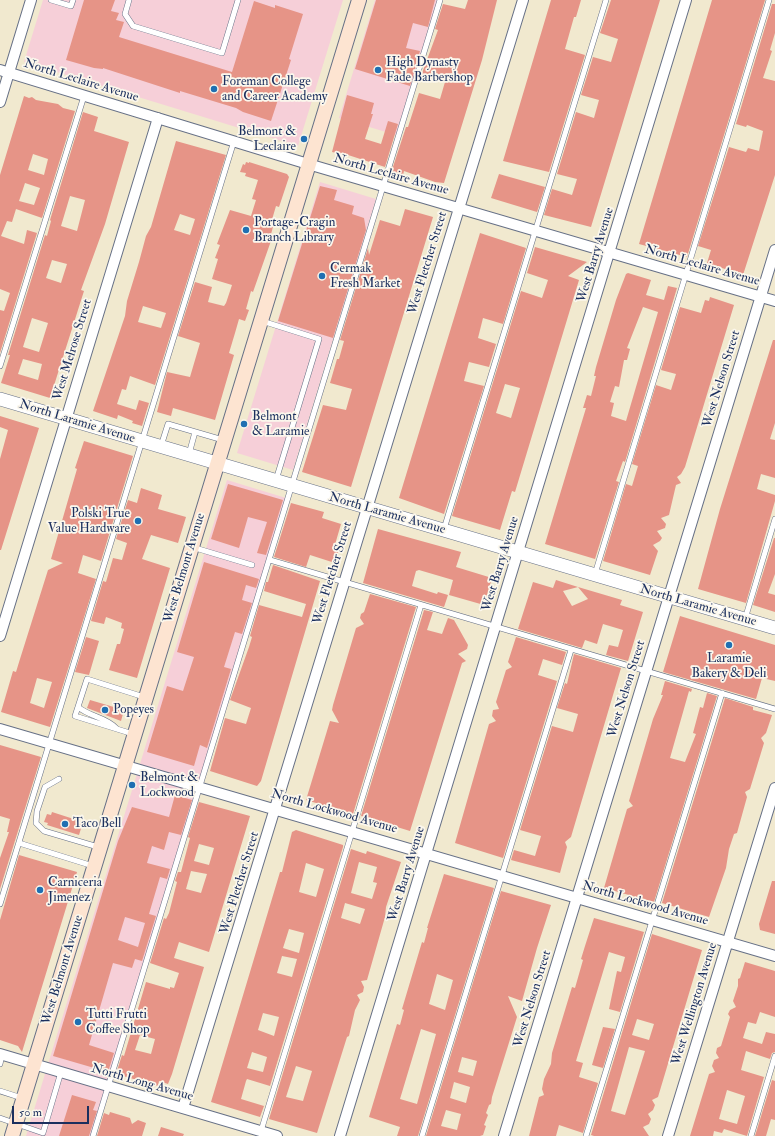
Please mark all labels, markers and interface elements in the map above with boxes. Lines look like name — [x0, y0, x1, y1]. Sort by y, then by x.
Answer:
place label: High Dynasty Fade Barbershop — [386, 55, 473, 86]
street label: North Leclaire Avenue — [22, 56, 140, 106]
marker: High Dynasty Fade Barbershop — [373, 65, 383, 75]
place label: Foreman College and Career Academy — [222, 74, 327, 105]
marker: Foreman College and Career Academy — [209, 84, 219, 94]
place label: Belmont & Leclaire — [238, 124, 296, 155]
marker: Belmont & Leclaire — [299, 134, 309, 144]
street label: North Leclaire Avenue — [332, 151, 450, 199]
street label: West Barry Avenue — [574, 206, 618, 304]
street label: West Fletcher Street — [405, 210, 451, 316]
place label: Portage-Cragin Branch Library — [254, 215, 335, 246]
marker: Portage-Cragin Branch Library — [241, 225, 251, 235]
street label: North Leclaire Avenue — [643, 242, 761, 290]
place label: Cermak Fresh Market — [330, 261, 400, 292]
marker: Cermak Fresh Market — [317, 271, 327, 281]
street label: West Melrose Street — [50, 297, 96, 403]
street label: West Nelson Street — [700, 329, 744, 429]
street label: North Laramie Avenue — [17, 397, 137, 447]
place label: Belmont & Laramie — [252, 409, 309, 440]
marker: Belmont & Laramie — [239, 419, 249, 429]
street label: North Laramie Avenue — [327, 490, 447, 538]
place label: Polski True Value Hardware — [48, 506, 130, 537]
street label: West Belmont Avenue — [161, 511, 209, 625]
street label: West Barry Avenue — [479, 515, 523, 613]
marker: Polski True Value Hardware — [133, 516, 143, 526]
street label: West Fletcher Street — [310, 520, 356, 626]
street label: North Laramie Avenue — [638, 582, 758, 630]
street label: West Nelson Street — [605, 639, 649, 739]
marker: Laramie Bakery & Deli — [724, 640, 734, 650]
place label: Laramie Bakery & Deli — [691, 651, 767, 682]
place label: Popeyes — [113, 702, 154, 718]
marker: Popeyes — [100, 705, 110, 715]
place label: Belmont & Lockwood — [140, 770, 198, 801]
marker: Belmont & Lockwood — [127, 780, 137, 790]
street label: North Lockwood Avenue — [269, 787, 399, 837]
place label: Taco Bell — [73, 816, 121, 832]
marker: Taco Bell — [60, 819, 70, 829]
street label: West Barry Avenue — [385, 825, 429, 923]
street label: West Fletcher Street — [217, 830, 263, 936]
place label: Carniceria Jimenez — [48, 875, 102, 906]
street label: North Lockwood Avenue — [580, 879, 710, 929]
marker: Carniceria Jimenez — [35, 885, 45, 895]
street label: West Belmont Avenue — [39, 913, 87, 1027]
street label: West Wellington Avenue — [669, 941, 721, 1067]
street label: West Nelson Street — [511, 949, 555, 1049]
place label: Tutti Frutti Coffee Shop — [86, 1007, 150, 1038]
marker: Tutti Frutti Coffee Shop — [73, 1017, 83, 1027]
street label: North Long Avenue — [89, 1061, 195, 1105]
scale bar — [14, 1098, 91, 1124]
text: 50 m — [19, 1105, 42, 1120]

